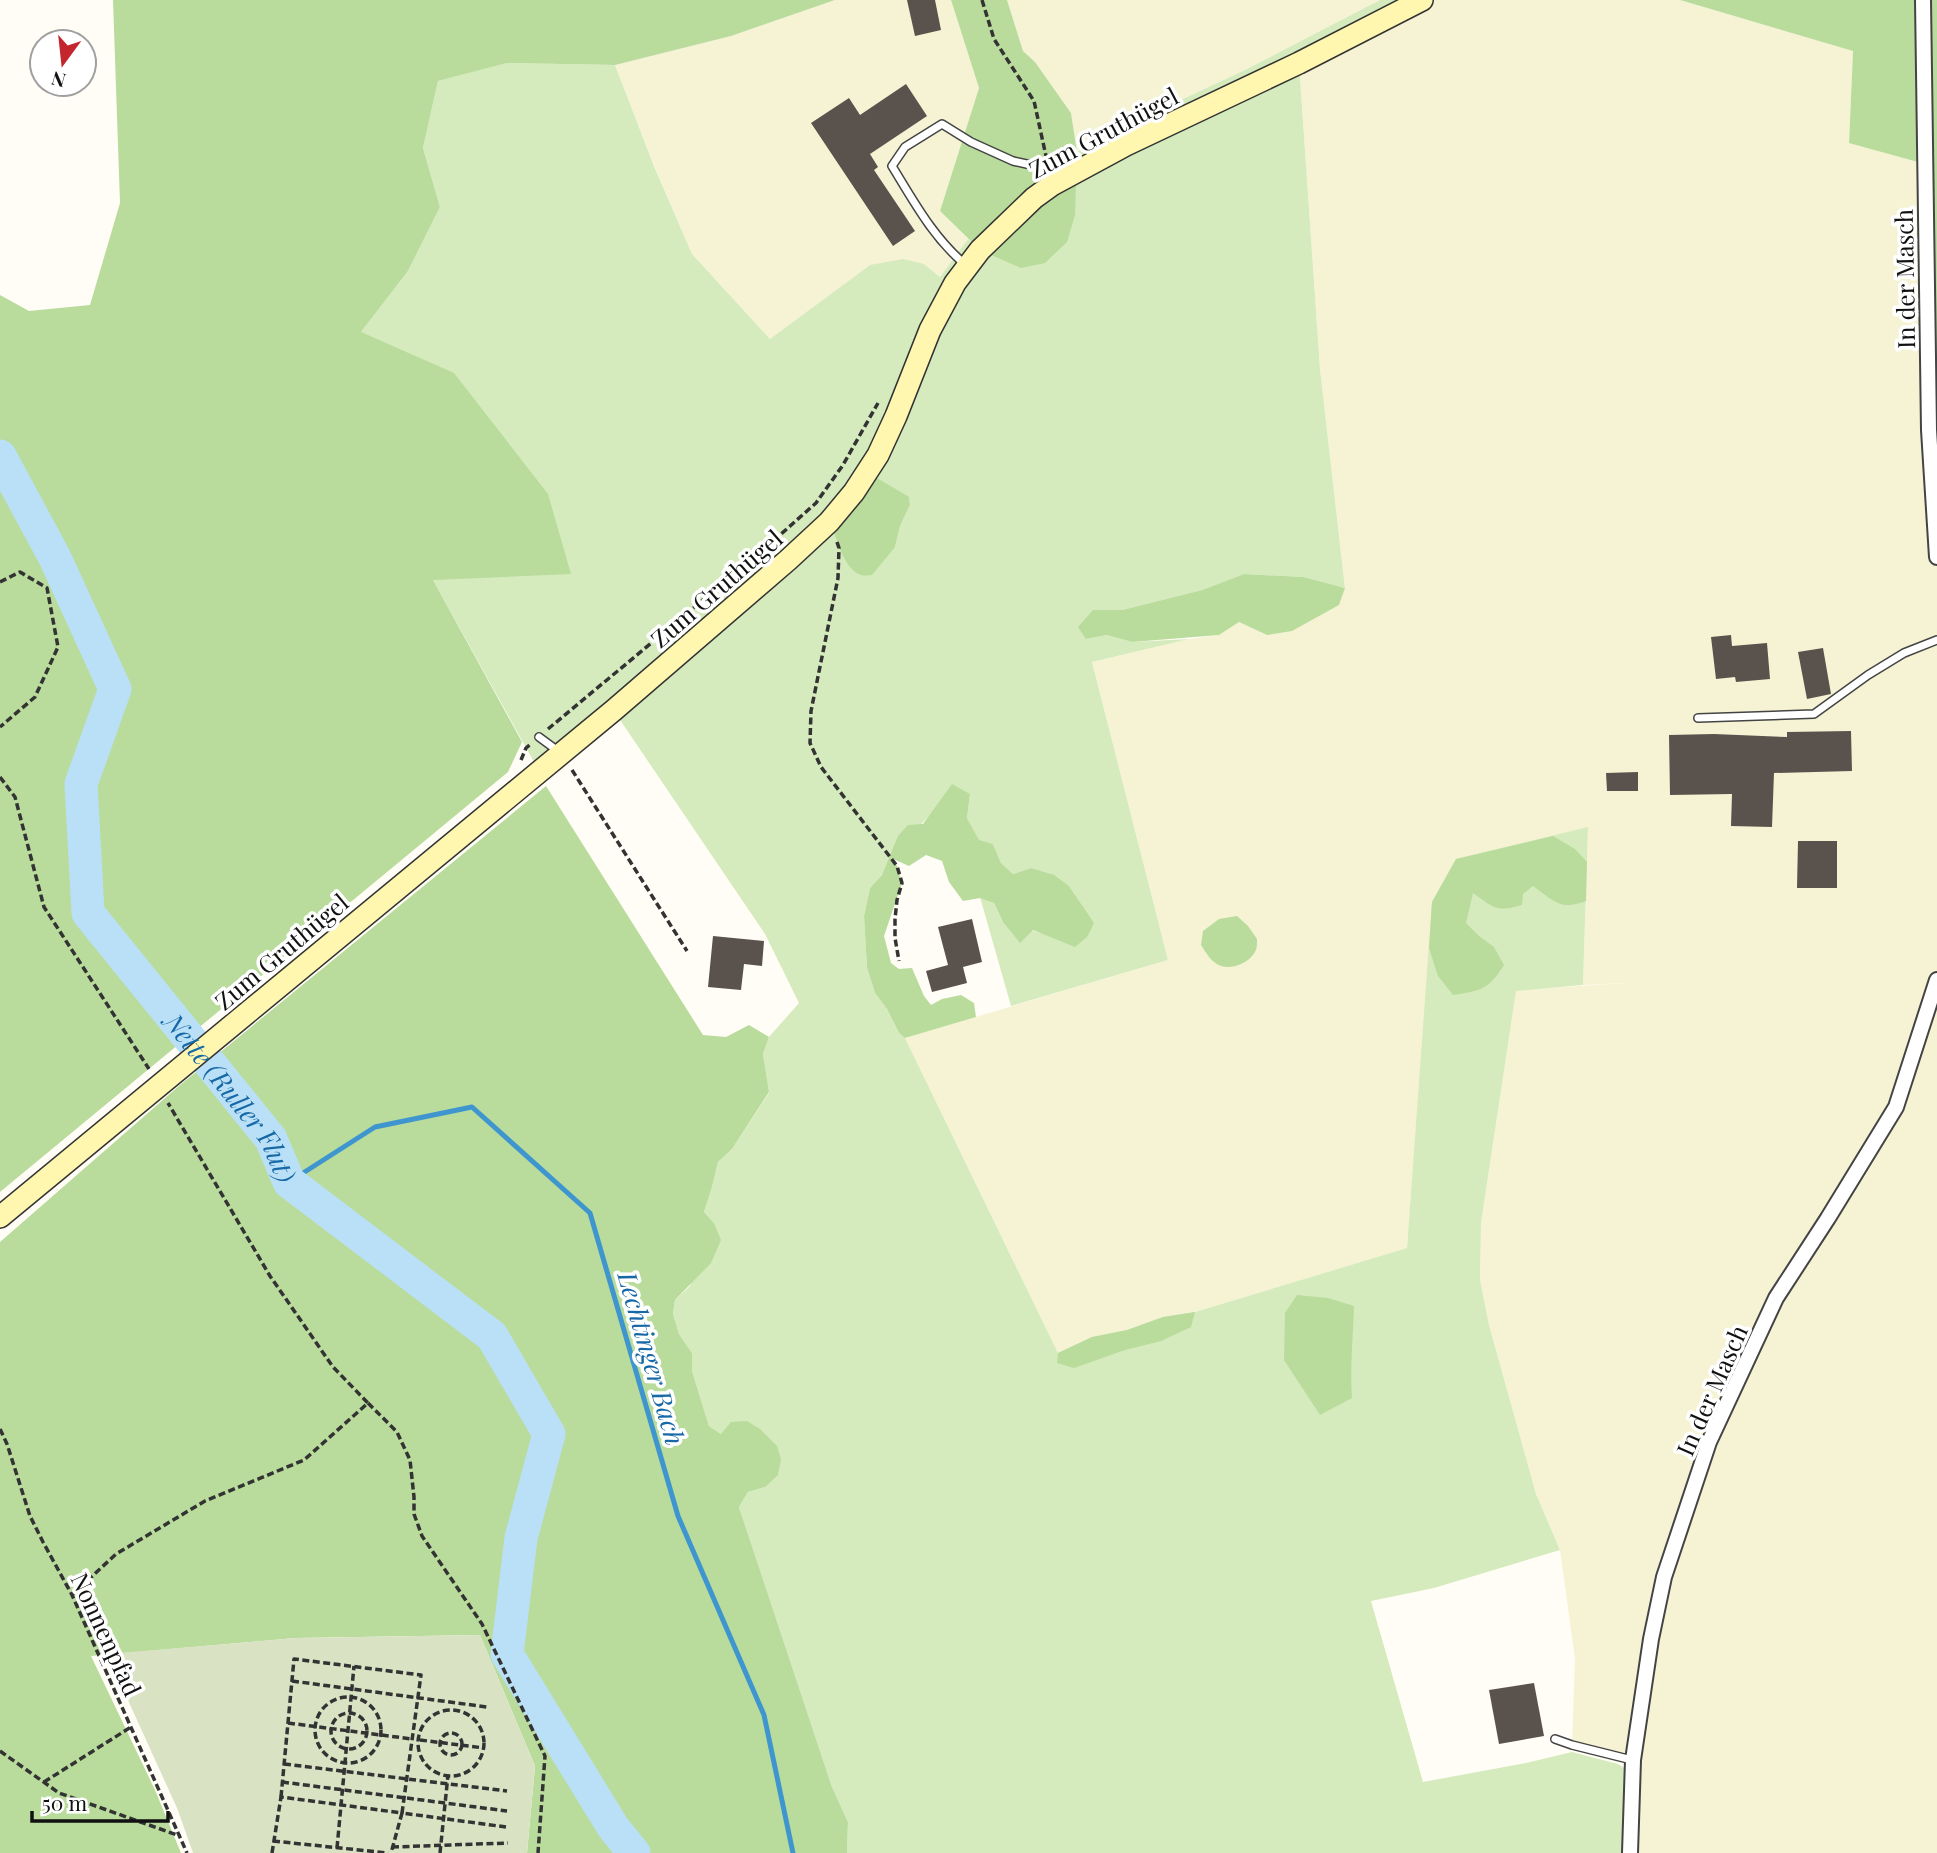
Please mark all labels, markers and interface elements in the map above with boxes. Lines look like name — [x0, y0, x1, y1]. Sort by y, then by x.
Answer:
north arrow — [28, 28, 98, 98]
text: N — [48, 66, 68, 95]
street label: Zum Gruthügel — [1023, 79, 1183, 185]
street label: In der Masch — [1887, 209, 1921, 349]
street label: Zum Gruthügel — [643, 522, 789, 654]
street label: Zum Gruthügel — [208, 886, 355, 1016]
water label: Nette (Ruller Flut) — [156, 1003, 305, 1187]
water label: Lechtinger Bach — [610, 1266, 693, 1449]
street label: In der Masch — [1668, 1320, 1754, 1460]
street label: Nonnenpfad — [64, 1567, 150, 1701]
scale bar — [32, 1780, 168, 1824]
text: 50 m — [42, 1788, 88, 1816]

